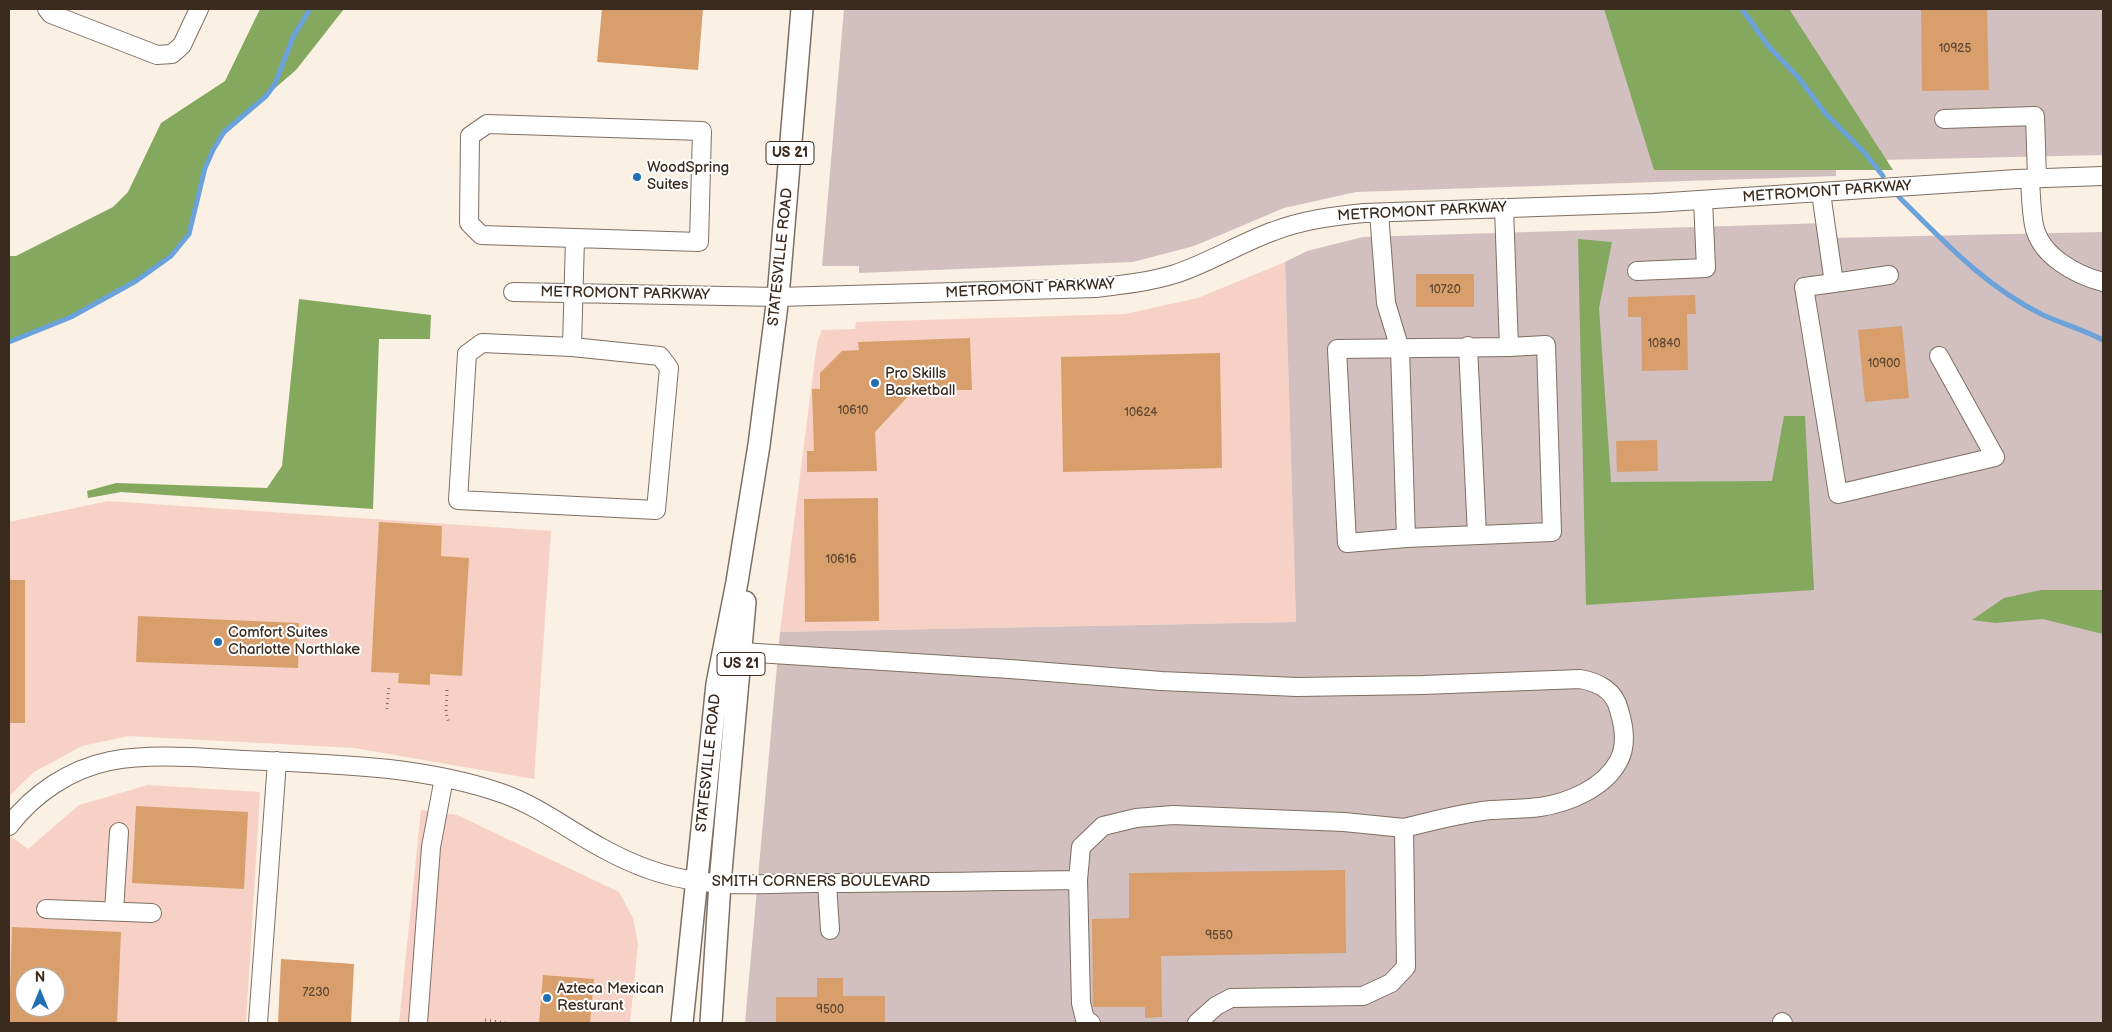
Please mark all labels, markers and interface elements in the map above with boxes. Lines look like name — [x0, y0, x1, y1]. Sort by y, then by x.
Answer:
house number: 10925 — [1939, 42, 1971, 56]
road number: US 21 — [766, 142, 814, 164]
place label: WoodSpring Suites — [647, 159, 729, 194]
marker: WoodSpring Suites — [631, 171, 643, 183]
street label: METROMONT PARKWAY — [1742, 177, 1912, 207]
street label: STATESVILLE ROAD — [765, 187, 797, 327]
street label: METROMONT PARKWAY — [1337, 199, 1507, 225]
street label: METROMONT PARKWAY — [945, 276, 1115, 302]
house number: 10720 — [1429, 283, 1461, 297]
street label: METROMONT PARKWAY — [540, 284, 710, 304]
house number: 10840 — [1647, 337, 1681, 351]
house number: 10900 — [1868, 357, 1900, 371]
place label: Pro Skills Basketball — [885, 365, 955, 400]
marker: Pro Skills Basketball — [869, 377, 881, 389]
house number: 10610 — [838, 404, 868, 418]
house number: 10624 — [1124, 406, 1158, 420]
house number: 10616 — [825, 553, 857, 567]
place label: Comfort Suites Charlotte Northlake — [228, 624, 360, 659]
marker: Comfort Suites Charlotte Northlake — [212, 636, 224, 648]
road number: US 21 — [717, 652, 765, 676]
street label: STATESVILLE ROAD — [693, 693, 725, 833]
street label: SMITH CORNERS BOULEVARD — [712, 873, 930, 891]
house number: 9550 — [1205, 929, 1233, 943]
north arrow — [15, 967, 65, 1017]
text: N — [35, 969, 45, 986]
place label: Azteca Mexican Resturant — [557, 980, 664, 1015]
house number: 7230 — [302, 986, 330, 1000]
marker: Azteca Mexican Resturant — [541, 992, 553, 1004]
house number: 9500 — [816, 1003, 844, 1017]

